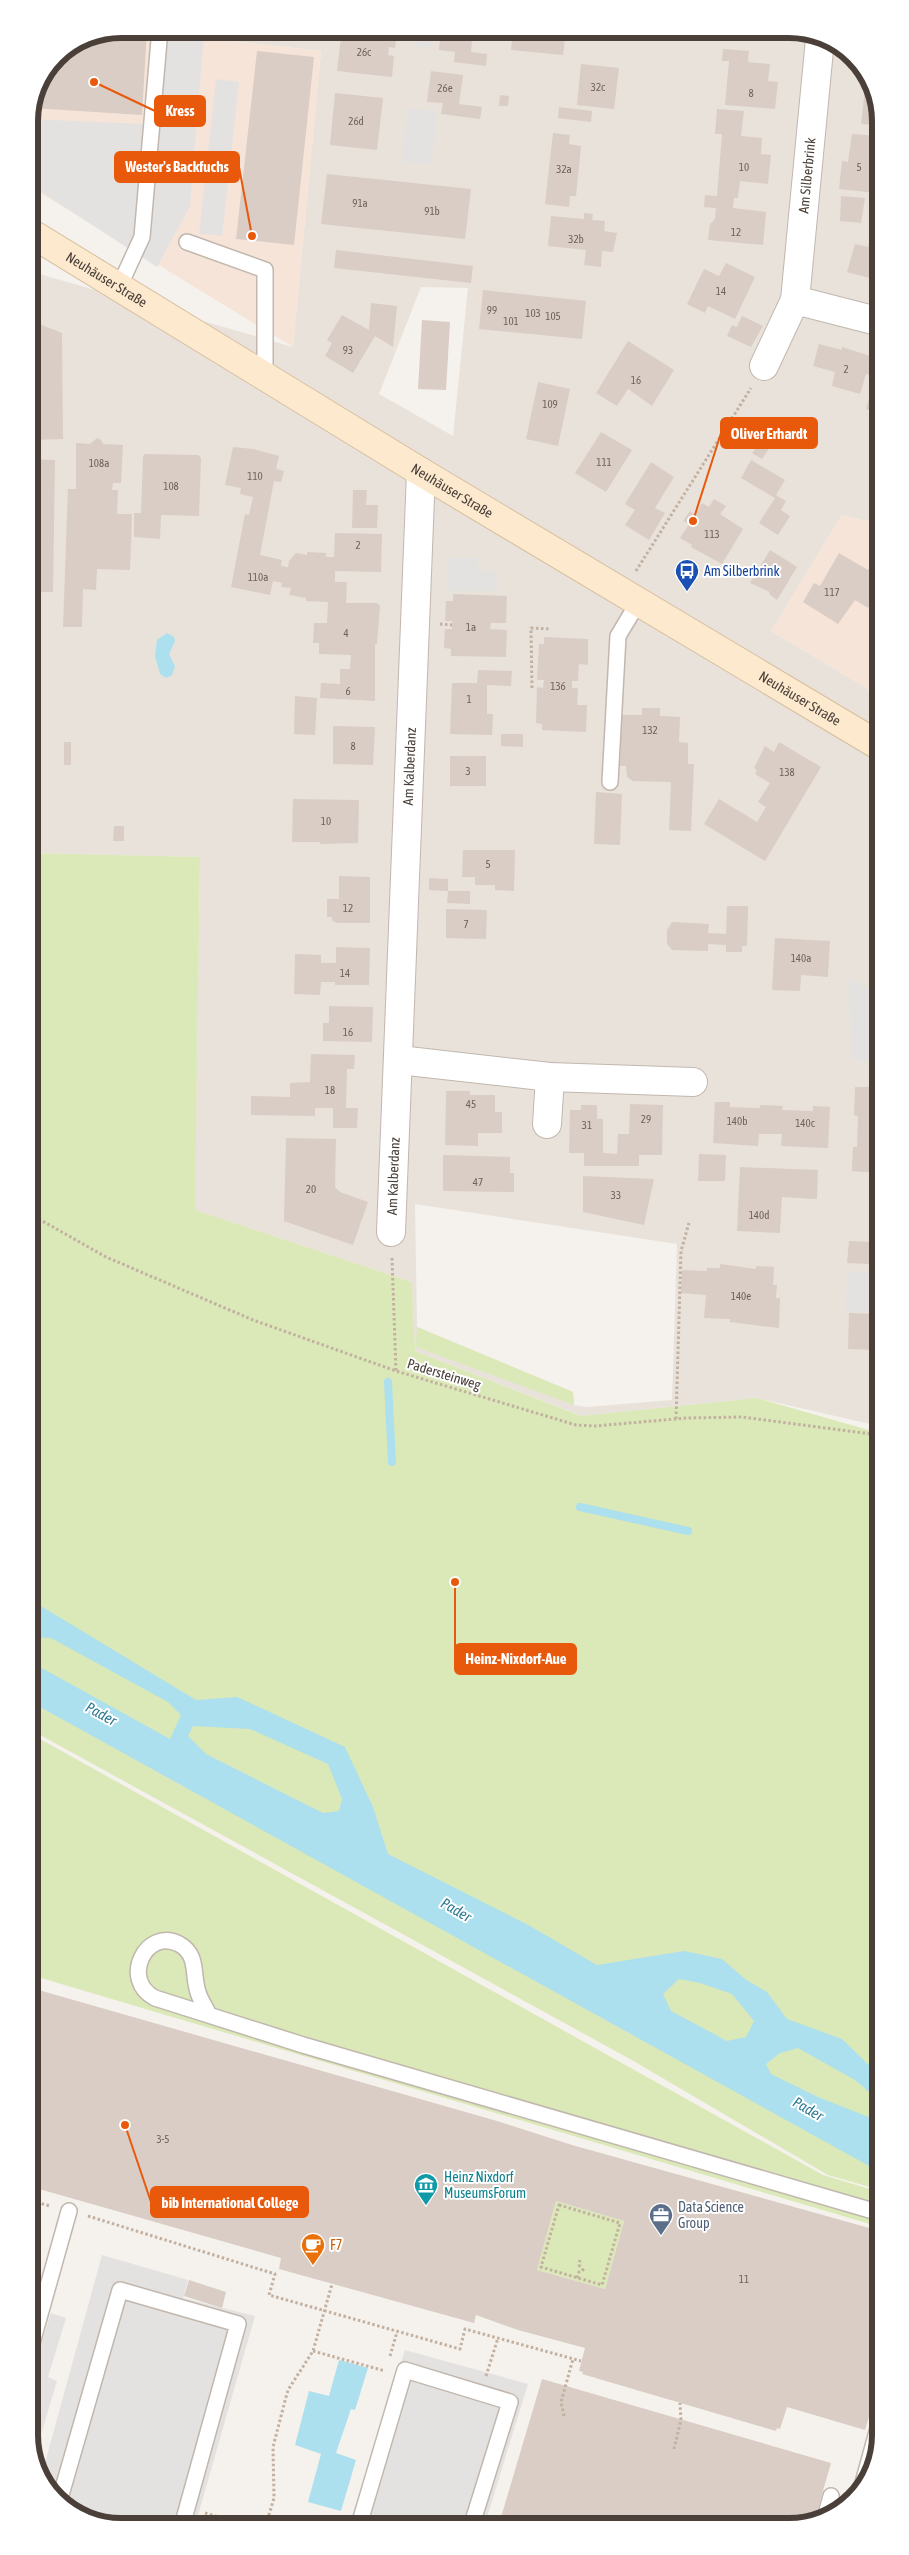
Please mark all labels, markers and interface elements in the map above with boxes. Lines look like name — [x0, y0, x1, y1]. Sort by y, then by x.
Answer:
house number: 26c — [357, 46, 372, 58]
house number: 32c — [591, 81, 606, 93]
house number: 26e — [437, 82, 453, 94]
house number: 8 — [748, 87, 754, 99]
callout: Kress — [155, 96, 205, 126]
text: Kress — [165, 102, 195, 119]
house number: 26d — [348, 115, 364, 127]
street label: Am Silberbrink — [795, 137, 819, 214]
callout: Wester's Backfuchs — [115, 152, 239, 182]
text: Wester's Backfuchs — [124, 158, 229, 175]
house number: 10 — [739, 161, 749, 173]
house number: 5 — [856, 161, 862, 173]
house number: 32a — [556, 163, 572, 175]
house number: 91a — [352, 197, 368, 209]
house number: 91b — [424, 205, 440, 217]
house number: 12 — [731, 226, 741, 238]
house number: 32b — [568, 233, 584, 245]
street label: Neuhäuser Straße — [63, 249, 150, 310]
house number: 14 — [716, 285, 726, 297]
house number: 99 — [487, 304, 497, 316]
house number: 103 — [525, 307, 541, 319]
house number: 105 — [545, 310, 561, 322]
house number: 101 — [503, 315, 519, 327]
house number: 93 — [343, 344, 353, 356]
house number: 2 — [843, 363, 849, 375]
house number: 16 — [631, 374, 641, 386]
house number: 109 — [542, 398, 558, 410]
callout: Oliver Erhardt — [721, 418, 817, 448]
text: Oliver Erhardt — [731, 425, 808, 442]
house number: 111 — [596, 456, 612, 468]
house number: 108a — [89, 457, 109, 469]
street label: Neuhäuser Straße — [409, 460, 496, 521]
house number: 110 — [247, 470, 263, 482]
house number: 108 — [163, 480, 179, 492]
house number: 113 — [704, 528, 720, 540]
house number: 2 — [355, 539, 361, 551]
bus stop icon: Am Silberbrink — [674, 558, 700, 592]
place label: Am Silberbrink — [704, 563, 780, 579]
house number: 110a — [248, 571, 268, 583]
house number: 117 — [824, 586, 840, 598]
house number: 1a — [466, 621, 476, 633]
house number: 4 — [343, 627, 349, 639]
street label: Neuhäuser Straße — [756, 668, 844, 729]
house number: 136 — [550, 680, 566, 692]
house number: 6 — [345, 685, 351, 697]
house number: 1 — [466, 693, 472, 705]
house number: 132 — [642, 724, 658, 736]
street label: Am Kalberdanz — [400, 727, 419, 806]
house number: 8 — [350, 740, 356, 752]
house number: 3 — [465, 765, 471, 777]
house number: 138 — [779, 766, 795, 778]
house number: 10 — [321, 815, 331, 827]
house number: 5 — [485, 858, 491, 870]
house number: 12 — [343, 902, 353, 914]
house number: 7 — [463, 918, 469, 930]
house number: 140a — [791, 952, 811, 964]
house number: 14 — [340, 967, 350, 979]
house number: 16 — [343, 1026, 353, 1038]
house number: 18 — [325, 1084, 335, 1096]
house number: 45 — [466, 1098, 476, 1110]
house number: 29 — [641, 1113, 651, 1125]
house number: 140b — [727, 1115, 747, 1127]
house number: 140c — [795, 1117, 816, 1129]
house number: 31 — [582, 1119, 592, 1131]
street label: Am Kalberdanz — [384, 1137, 403, 1215]
house number: 47 — [473, 1176, 483, 1188]
house number: 20 — [306, 1183, 316, 1195]
house number: 33 — [611, 1189, 621, 1201]
house number: 140d — [749, 1209, 769, 1221]
house number: 140e — [731, 1290, 751, 1302]
street label: Padersteinweg — [405, 1355, 483, 1393]
callout: Heinz-Nixdorf-Aue — [455, 1644, 576, 1674]
text: Heinz-Nixdorf-Aue — [465, 1650, 567, 1667]
water label: Pader — [83, 1698, 120, 1729]
water label: Pader — [438, 1894, 475, 1925]
water label: Pader — [790, 2093, 827, 2124]
house number: 3-5 — [156, 2133, 170, 2145]
place label: Heinz Nixdorf MuseumsForum — [444, 2169, 526, 2201]
museum icon: Heinz Nixdorf MuseumsForum — [413, 2172, 439, 2206]
callout: bib International College — [151, 2187, 308, 2217]
text: bib International College — [162, 2194, 299, 2211]
place label: Data Science Group — [678, 2199, 744, 2231]
office icon: Data Science Group — [648, 2202, 674, 2236]
cafe icon: F7 — [300, 2232, 326, 2266]
place label: F7 — [330, 2237, 342, 2253]
house number: 11 — [739, 2273, 749, 2285]

